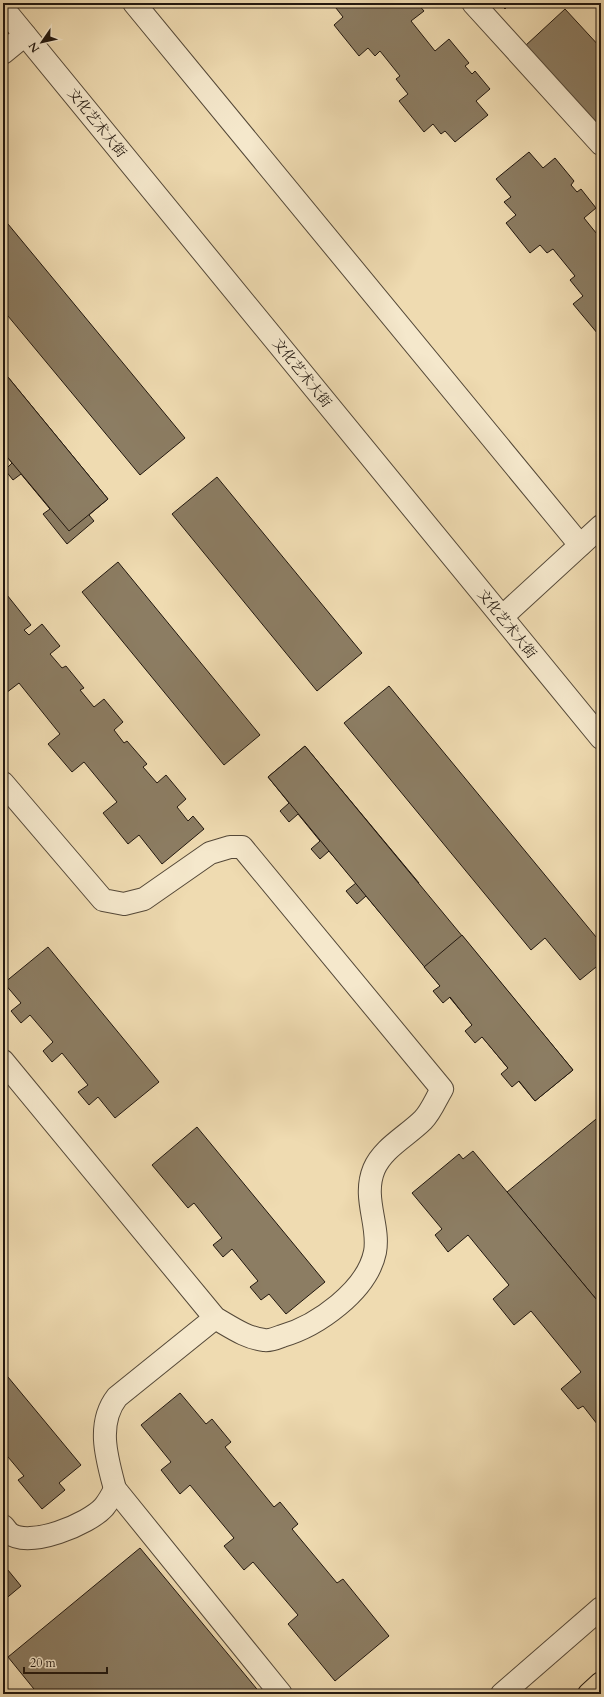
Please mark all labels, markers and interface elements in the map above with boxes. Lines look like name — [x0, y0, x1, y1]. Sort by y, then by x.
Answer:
north arrow — [22, 22, 62, 62]
text: N — [25, 39, 43, 55]
street label: 文化艺术大街 — [63, 84, 131, 162]
street label: 文化艺术大街 — [268, 334, 336, 412]
street label: 文化艺术大街 — [473, 585, 541, 663]
scale bar — [24, 1649, 107, 1675]
text: 20 m — [30, 1655, 57, 1671]

